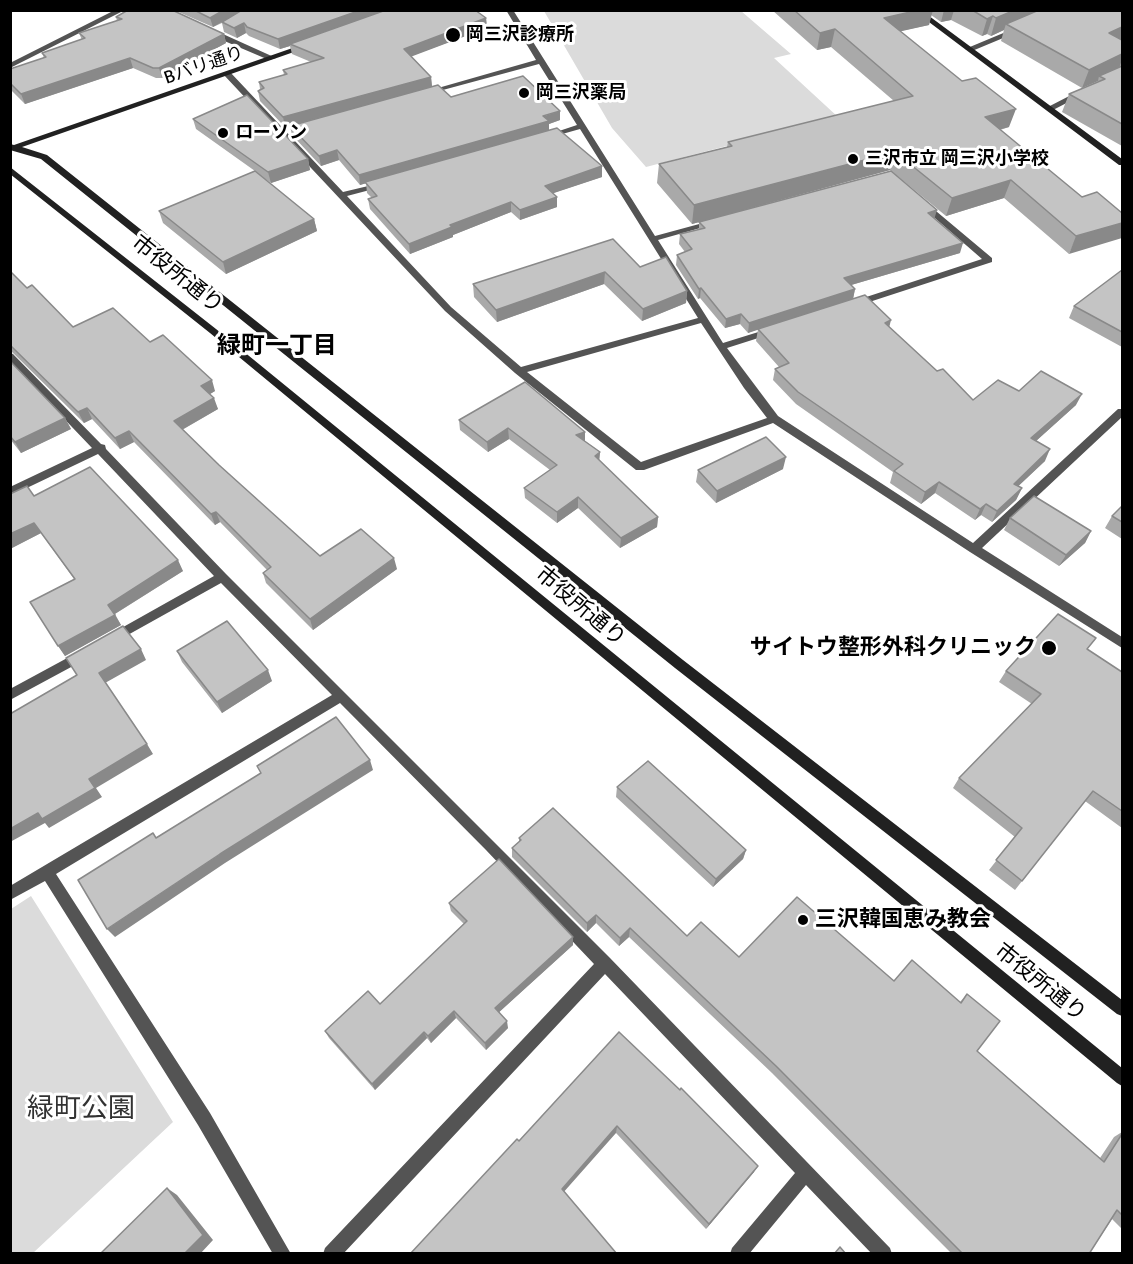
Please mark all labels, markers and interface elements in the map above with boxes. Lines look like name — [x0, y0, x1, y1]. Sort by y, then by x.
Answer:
place label: 岡三沢診療所 — [466, 24, 574, 46]
marker: 岡三沢診療所 — [444, 26, 462, 44]
street label: Bバリ通り — [161, 42, 247, 90]
place label: 岡三沢薬局 — [536, 82, 626, 104]
marker: 岡三沢薬局 — [517, 86, 531, 100]
place label: ローソン — [235, 122, 307, 144]
marker: ローソン — [216, 126, 230, 140]
place label: 三沢市立 岡三沢小学校 — [865, 148, 1049, 170]
marker: 三沢市立 岡三沢小学校 — [846, 152, 860, 166]
street label: 市役所通り — [126, 230, 228, 320]
district label: 緑町一丁目 — [217, 333, 337, 361]
street label: 市役所通り — [529, 562, 631, 652]
place label: サイトウ整形外科クリニック — [750, 635, 1036, 661]
marker: サイトウ整形外科クリニック — [1040, 639, 1058, 657]
place label: 三沢韓国恵み教会 — [815, 907, 991, 933]
marker: 三沢韓国恵み教会 — [796, 913, 810, 927]
street label: 市役所通り — [989, 938, 1091, 1028]
park label: 緑町公園 — [27, 1094, 135, 1126]

